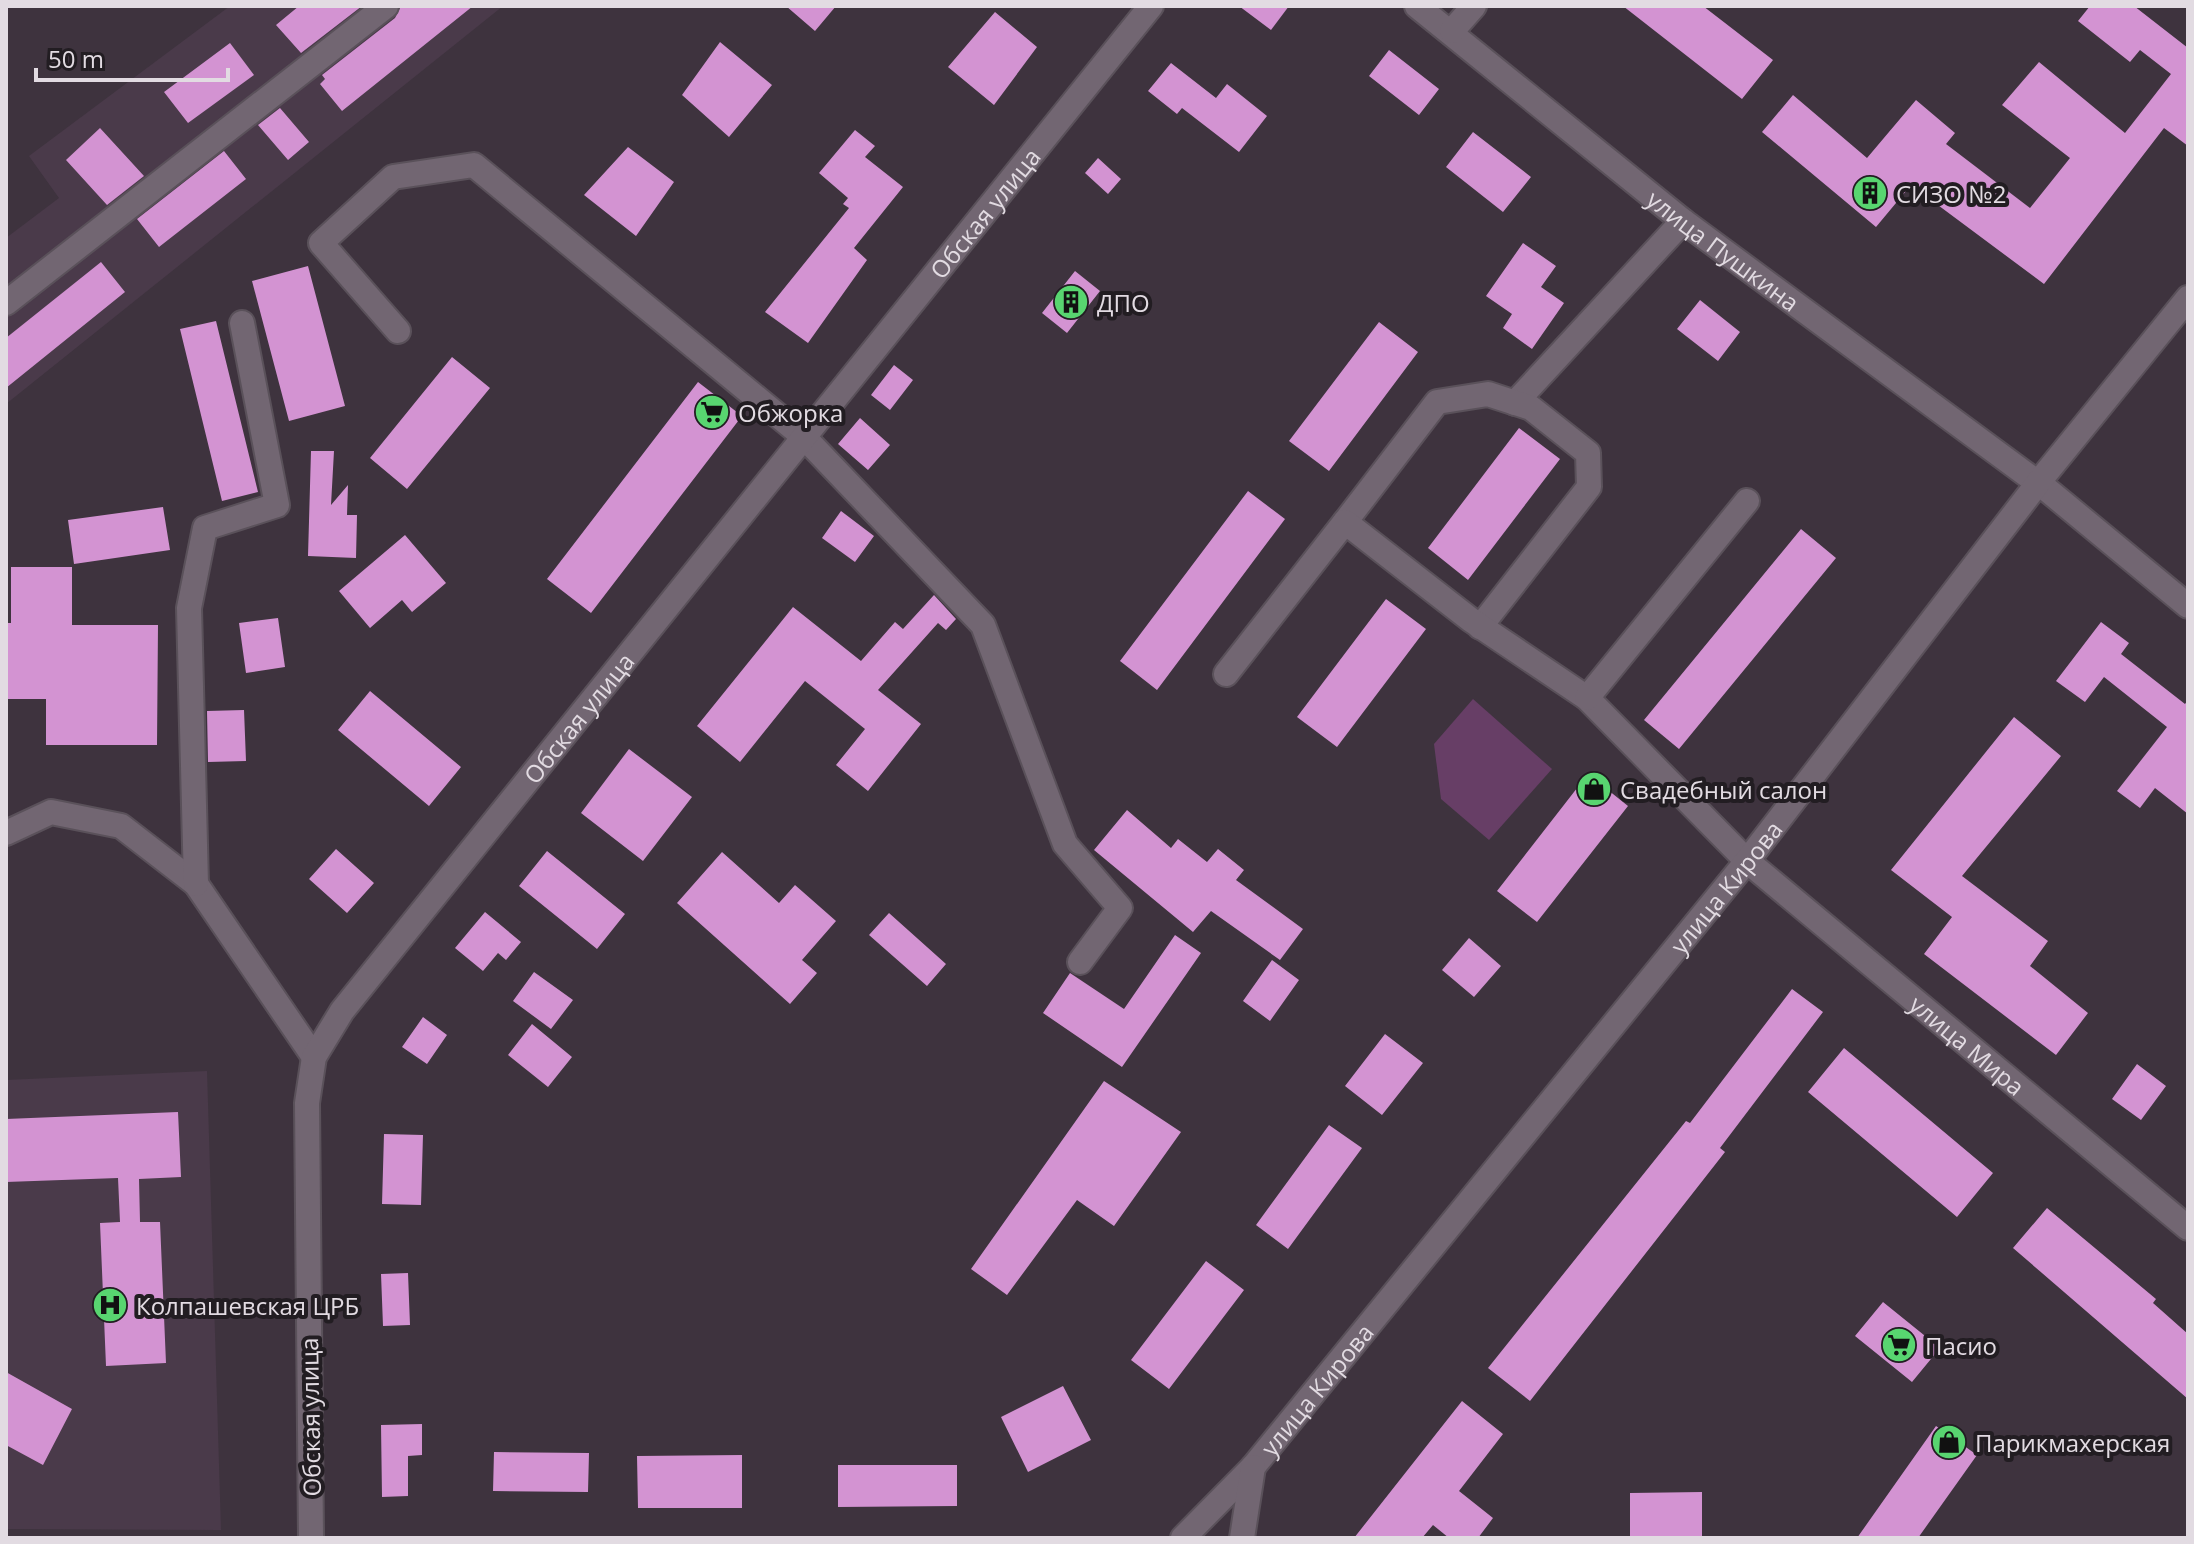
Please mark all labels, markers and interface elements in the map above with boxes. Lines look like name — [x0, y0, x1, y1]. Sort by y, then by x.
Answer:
scale bar — [36, 32, 228, 82]
text: 50 m — [48, 42, 104, 75]
street label: Обская улица — [922, 141, 1047, 285]
building icon: СИЗО №2 — [1851, 174, 1889, 212]
place label: СИЗО №2 — [1896, 177, 2006, 210]
street label: улица Пушкина — [1640, 182, 1807, 318]
building icon: ДПО — [1052, 283, 1090, 321]
place label: ДПО — [1097, 286, 1150, 319]
supermarket icon: Обжорка — [693, 393, 731, 431]
place label: Обжорка — [738, 396, 843, 429]
street label: Обская улица — [515, 645, 641, 790]
shop icon: Свадебный салон — [1575, 770, 1613, 808]
place label: Свадебный салон — [1620, 773, 1827, 806]
street label: улица Кирова — [1662, 813, 1789, 960]
street label: улица Мира — [1903, 987, 2032, 1102]
hospital icon: Колпашевская ЦРБ — [91, 1286, 129, 1324]
place label: Колпашевская ЦРБ — [136, 1289, 359, 1322]
street label: улица Кирова — [1252, 1316, 1380, 1462]
supermarket icon: Пасио — [1880, 1326, 1918, 1364]
place label: Пасио — [1925, 1329, 1997, 1362]
street label: Обская улица — [292, 1337, 328, 1497]
shop icon: Парикмахерская — [1930, 1423, 1968, 1461]
place label: Парикмахерская — [1975, 1426, 2170, 1459]

